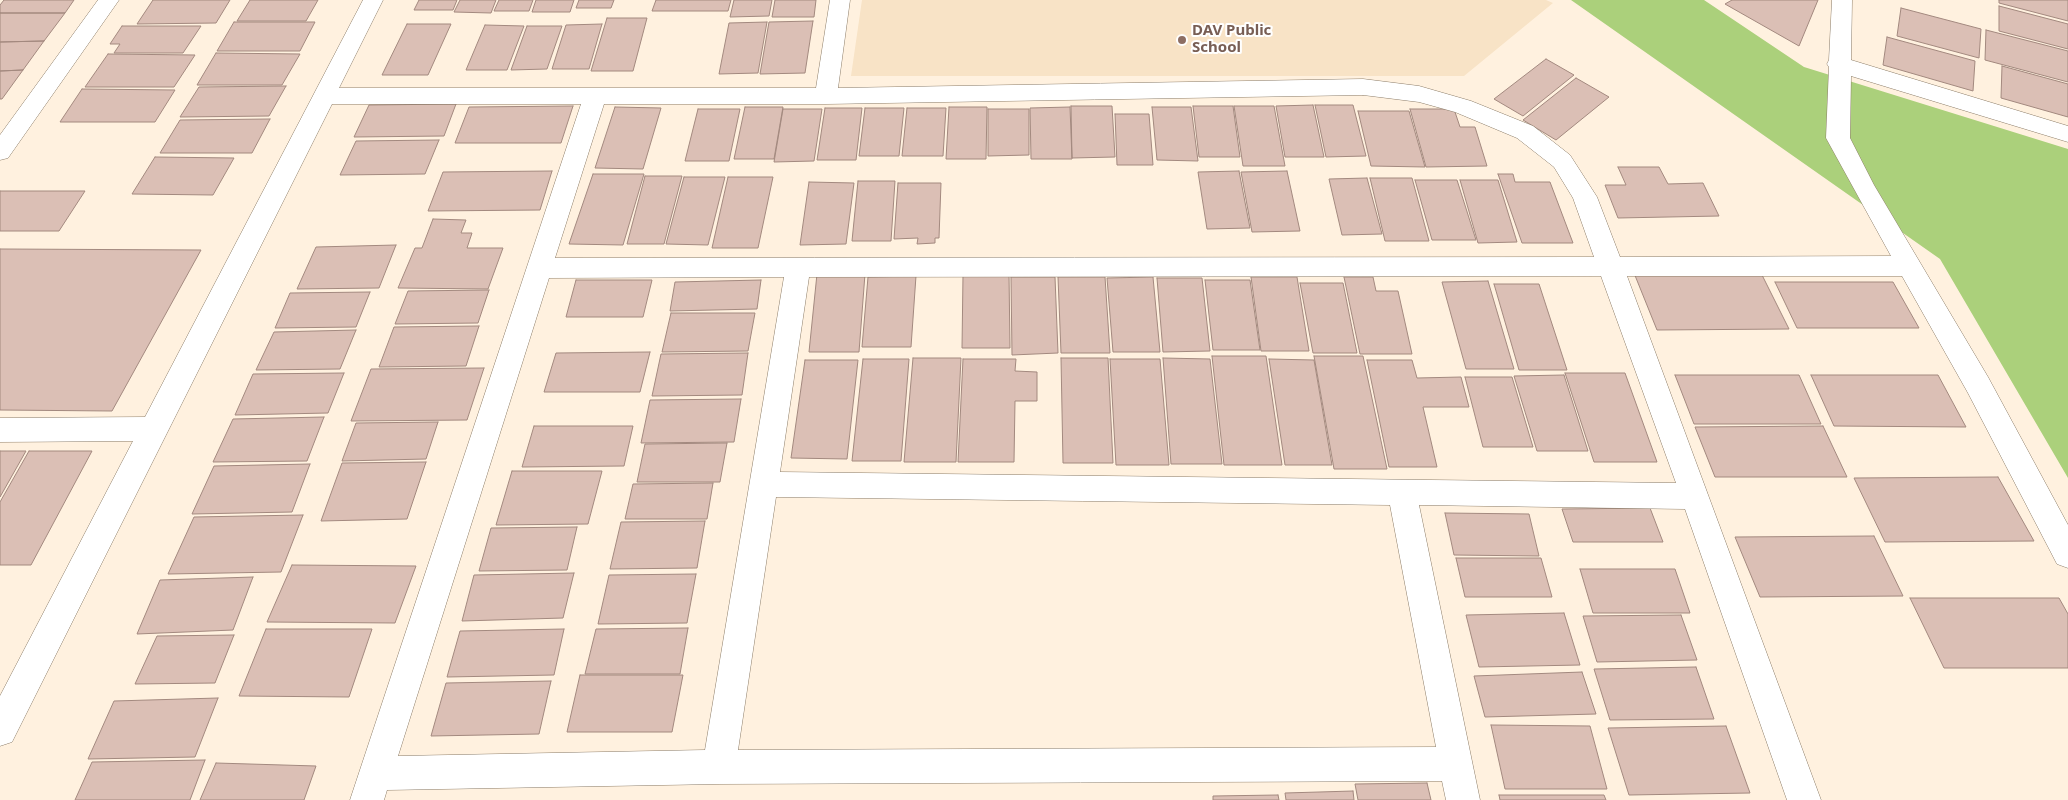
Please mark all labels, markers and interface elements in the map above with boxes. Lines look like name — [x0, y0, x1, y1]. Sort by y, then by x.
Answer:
place label: DAV Public School — [1192, 22, 1271, 57]
marker: DAV Public School — [1176, 34, 1188, 46]

